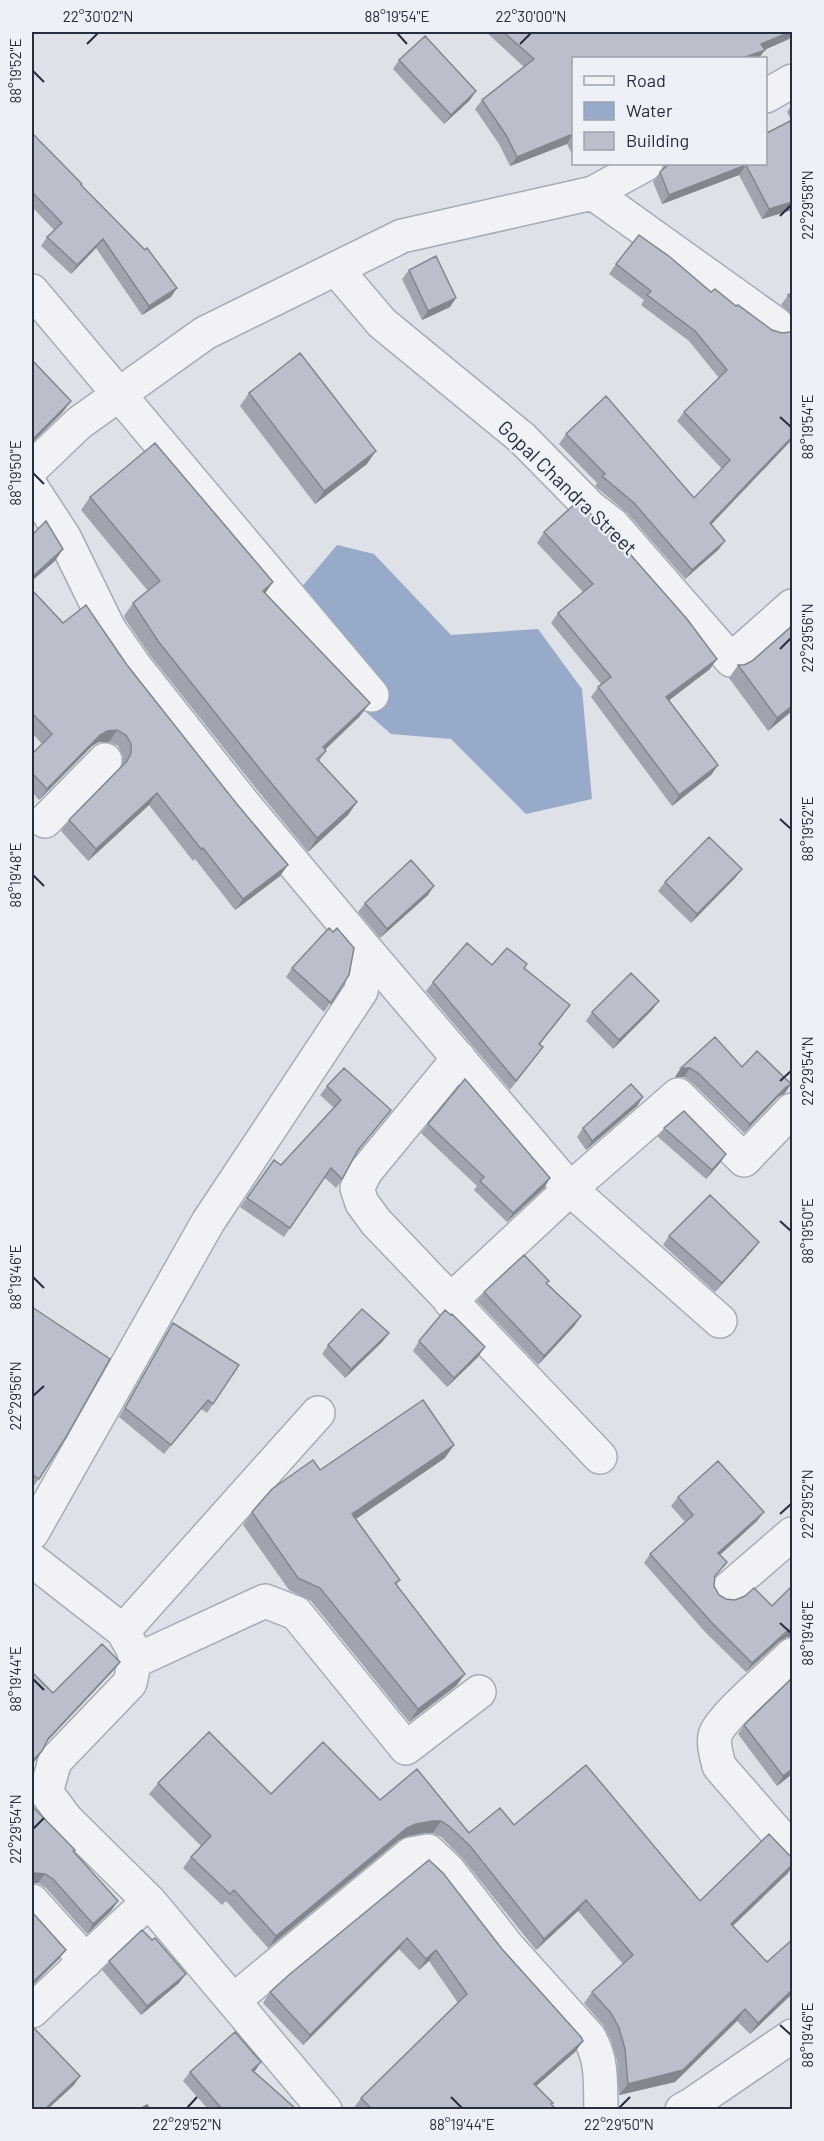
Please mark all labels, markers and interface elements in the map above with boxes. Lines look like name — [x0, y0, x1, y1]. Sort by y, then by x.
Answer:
text: 22°30'02"N — [63, 7, 133, 25]
text: 88°19'54"E — [364, 7, 430, 25]
text: 22°30'00"N — [495, 7, 567, 25]
text: 88°19'52"E — [6, 38, 24, 104]
legend — [572, 57, 767, 165]
text: Road — [626, 69, 666, 91]
text: Water — [626, 99, 673, 121]
text: Building — [626, 129, 689, 151]
text: 22°29'58"N — [798, 170, 816, 240]
text: 88°19'54"E — [798, 394, 816, 460]
street label: Gopal Chandra Street — [494, 415, 642, 559]
text: 88°19'50"E — [6, 440, 24, 506]
text: 22°29'56"N — [798, 603, 816, 673]
text: 88°19'52"E — [798, 796, 816, 862]
text: 88°19'48"E — [6, 842, 24, 908]
text: 22°29'54"N — [798, 1036, 816, 1106]
text: 88°19'50"E — [798, 1198, 816, 1264]
text: 88°19'46"E — [6, 1244, 24, 1310]
text: 22°29'56"N — [6, 1361, 24, 1431]
text: 22°29'52"N — [798, 1469, 816, 1539]
text: 88°19'48"E — [798, 1600, 816, 1666]
text: 88°19'44"E — [6, 1646, 24, 1712]
text: 22°29'54"N — [6, 1794, 24, 1864]
text: 88°19'46"E — [798, 2002, 816, 2068]
text: 22°29'52"N — [152, 2115, 222, 2133]
text: 88°19'44"E — [429, 2115, 495, 2133]
text: 22°29'50"N — [584, 2115, 654, 2133]

